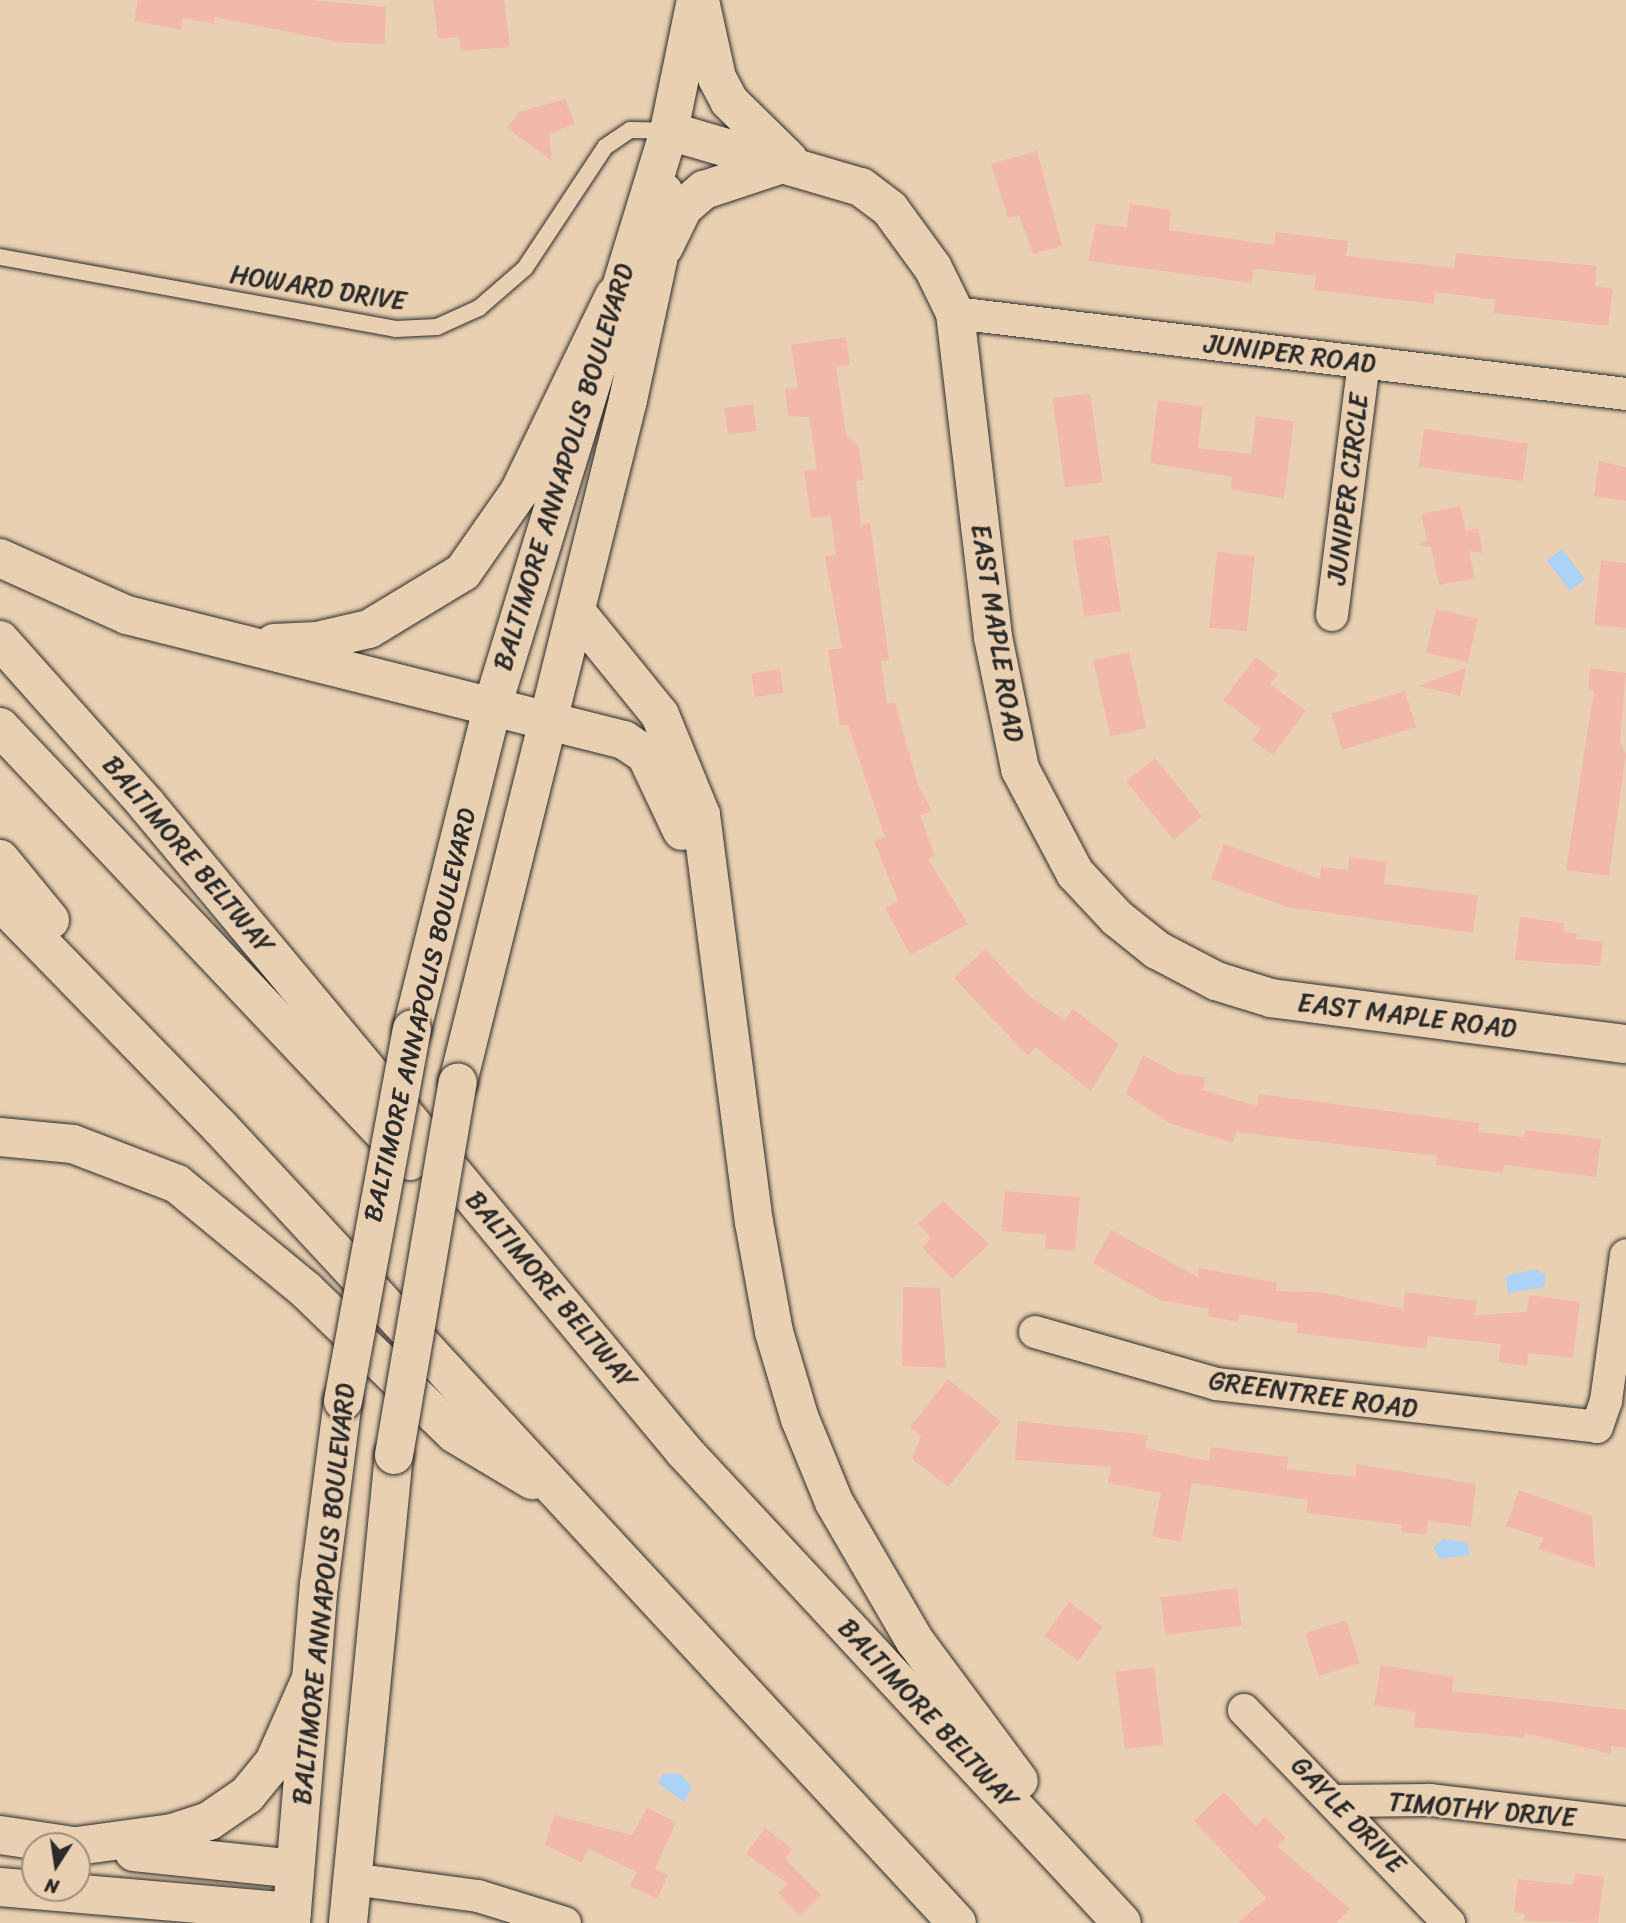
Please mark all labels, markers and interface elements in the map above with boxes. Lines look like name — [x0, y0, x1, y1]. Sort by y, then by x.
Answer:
street label: BALTIMORE ANNAPOLIS BOULEVARD — [486, 257, 642, 677]
street label: HOWARD DRIVE — [226, 258, 410, 318]
street label: JUNIPER ROAD — [1202, 328, 1378, 380]
street label: JUNIPER CIRCLE — [1321, 392, 1375, 586]
street label: EAST MAPLE ROAD — [964, 522, 1030, 744]
street label: BALTIMORE BELTWAY — [97, 751, 279, 959]
street label: BALTIMORE ANNAPOLIS BOULEVARD — [357, 802, 483, 1228]
street label: EAST MAPLE ROAD — [1296, 987, 1518, 1045]
street label: BALTIMORE BELTWAY — [460, 1186, 642, 1394]
street label: GREENTREE ROAD — [1207, 1365, 1419, 1425]
street label: BALTIMORE ANNAPOLIS BOULEVARD — [286, 1379, 362, 1809]
street label: BALTIMORE BELTWAY — [833, 1614, 1023, 1814]
street label: GAYLE DRIVE — [1284, 1749, 1412, 1881]
street label: TIMOTHY DRIVE — [1387, 1786, 1577, 1834]
north arrow — [21, 1832, 91, 1902]
text: N — [42, 1869, 62, 1904]

